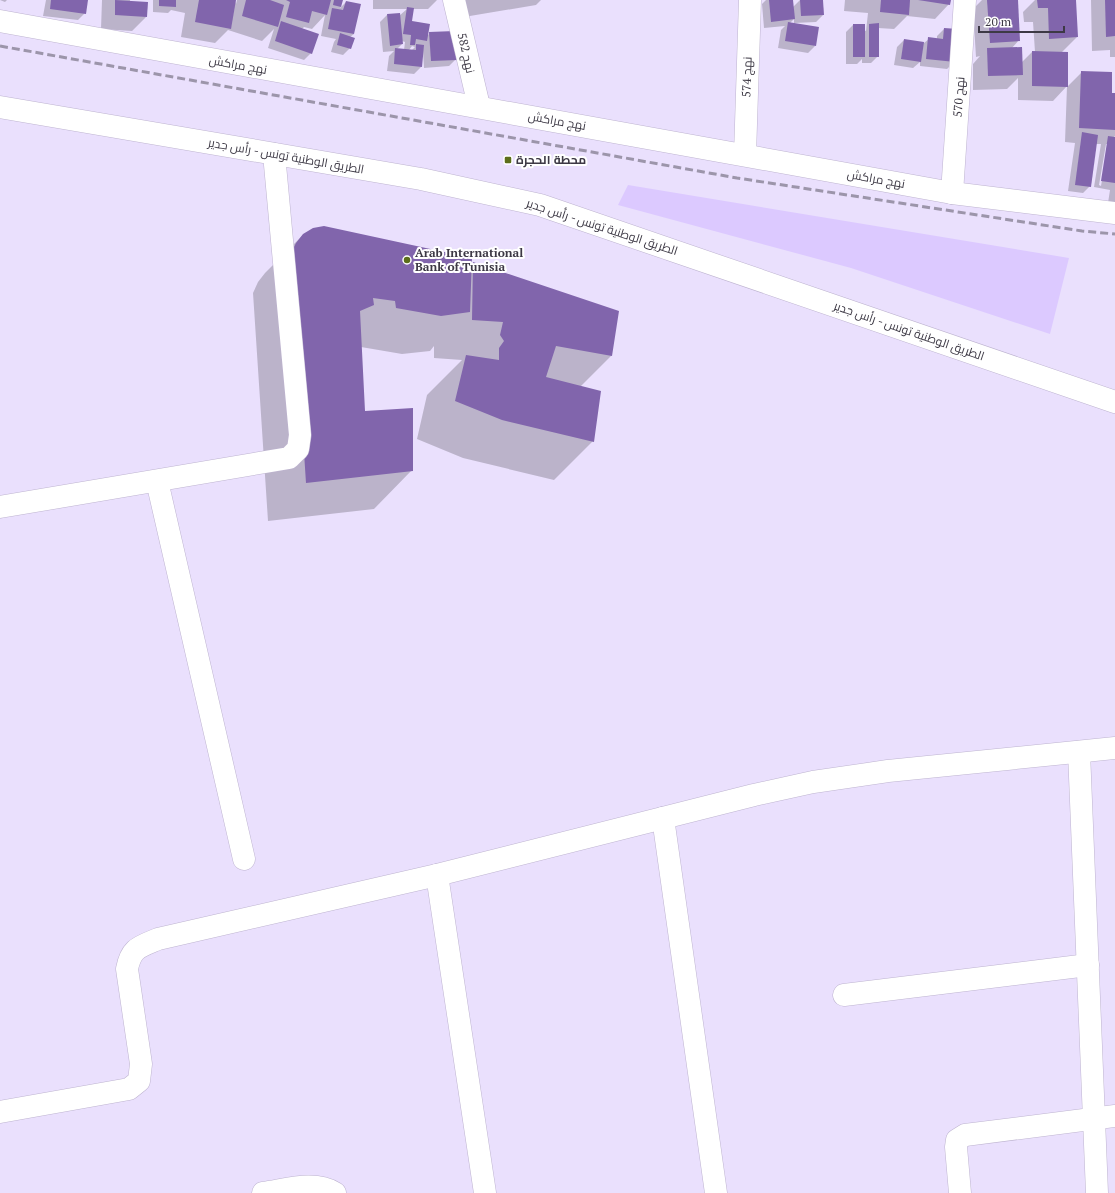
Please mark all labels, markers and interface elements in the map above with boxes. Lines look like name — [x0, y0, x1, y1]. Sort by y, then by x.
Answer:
scale bar — [979, 8, 1064, 34]
text: 20 m — [985, 14, 1012, 29]
street label: نهج 582 — [454, 31, 478, 75]
street label: نهج مراكش — [208, 52, 268, 78]
street label: نهج 574 — [738, 56, 756, 98]
street label: نهج 570 — [950, 76, 968, 118]
street label: نهج مراكش — [527, 108, 587, 134]
street label: الطريق الوطنية تونس - رأس جدير — [206, 134, 365, 177]
place label: محطة الحجرة — [516, 152, 586, 168]
marker: محطة الحجرة — [503, 155, 513, 165]
street label: نهج مراكش — [846, 166, 906, 192]
street label: الطريق الوطنية تونس - رأس جدير — [524, 195, 680, 258]
place label: Arab International Bank of Tunisia — [415, 245, 523, 274]
marker: Arab International Bank of Tunisia — [402, 255, 412, 265]
street label: الطريق الوطنية تونس - رأس جدير — [831, 297, 986, 363]

